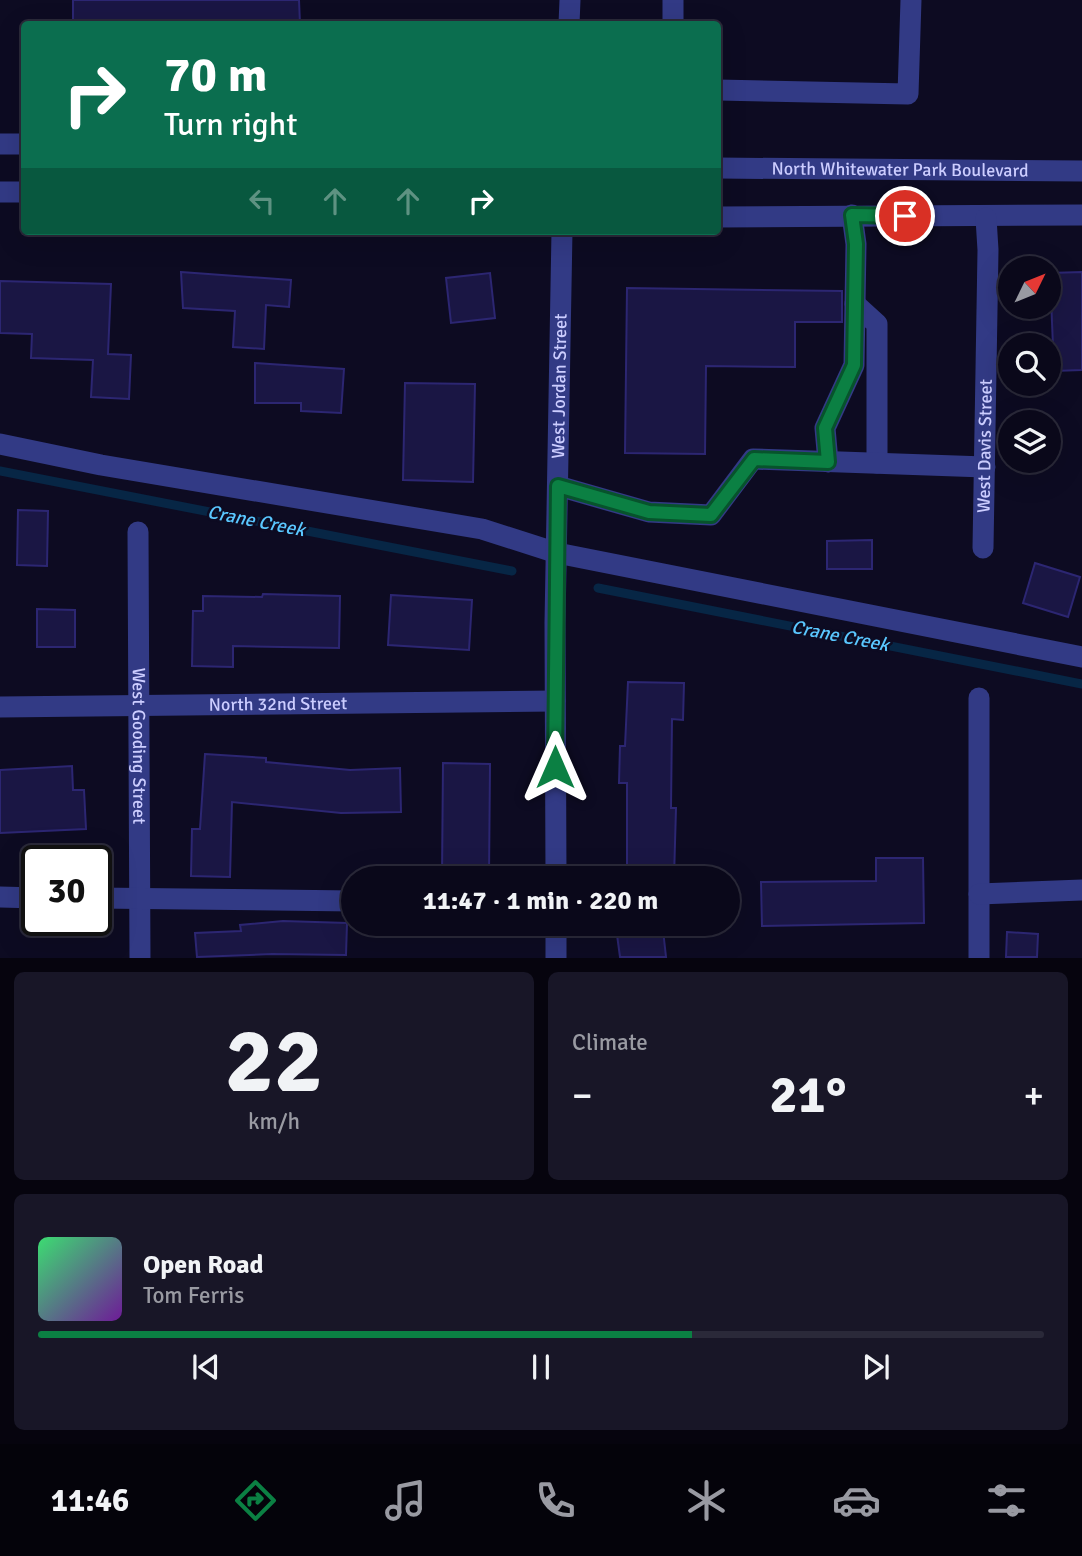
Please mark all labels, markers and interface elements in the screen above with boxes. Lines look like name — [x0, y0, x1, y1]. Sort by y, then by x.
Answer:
text: 70 m — [164, 45, 267, 105]
icon: right — [49, 49, 140, 140]
text: Turn right — [164, 105, 297, 144]
street label: North Whitewater Park Boulevard — [771, 157, 1029, 182]
icon: left — [243, 182, 281, 220]
icon: ahead — [316, 182, 354, 220]
icon: ahead — [389, 182, 427, 220]
icon: right — [462, 182, 500, 220]
pin — [875, 186, 935, 246]
icon: arrive — [886, 197, 924, 235]
north arrow — [998, 256, 1060, 318]
map controls — [998, 256, 1061, 473]
street label: West Jordan Street — [547, 313, 572, 459]
button: search — [998, 333, 1061, 396]
street label: West Davis Street — [973, 379, 997, 513]
button: layers — [998, 410, 1061, 473]
water label: Crane Creek — [205, 500, 308, 542]
water label: Crane Creek — [789, 615, 892, 657]
street label: West Gooding Street — [128, 668, 150, 824]
street label: North 32nd Street — [209, 692, 347, 716]
position arrow — [518, 730, 592, 804]
speed limit sign: 30 — [21, 845, 112, 936]
text: 11:47 · 1 min · 220 m — [423, 885, 658, 917]
text: 22 — [225, 1005, 323, 1118]
text: Climate — [572, 1028, 648, 1057]
text: 21° — [770, 1063, 846, 1127]
text: − — [572, 1072, 593, 1119]
text: + — [1023, 1072, 1044, 1119]
text: km/h — [248, 1107, 300, 1136]
text: Open Road — [143, 1249, 264, 1281]
text: Tom Ferris — [143, 1281, 244, 1310]
icon: previous — [187, 1348, 225, 1386]
icon: pause — [522, 1348, 560, 1386]
icon: next — [857, 1348, 895, 1386]
icon: directions — [231, 1476, 280, 1525]
icon: music — [381, 1476, 430, 1525]
icon: phone — [531, 1476, 580, 1525]
icon: climate — [682, 1476, 731, 1525]
icon: car — [832, 1476, 881, 1525]
icon: filters — [982, 1476, 1031, 1525]
text: 11:46 — [51, 1481, 129, 1520]

